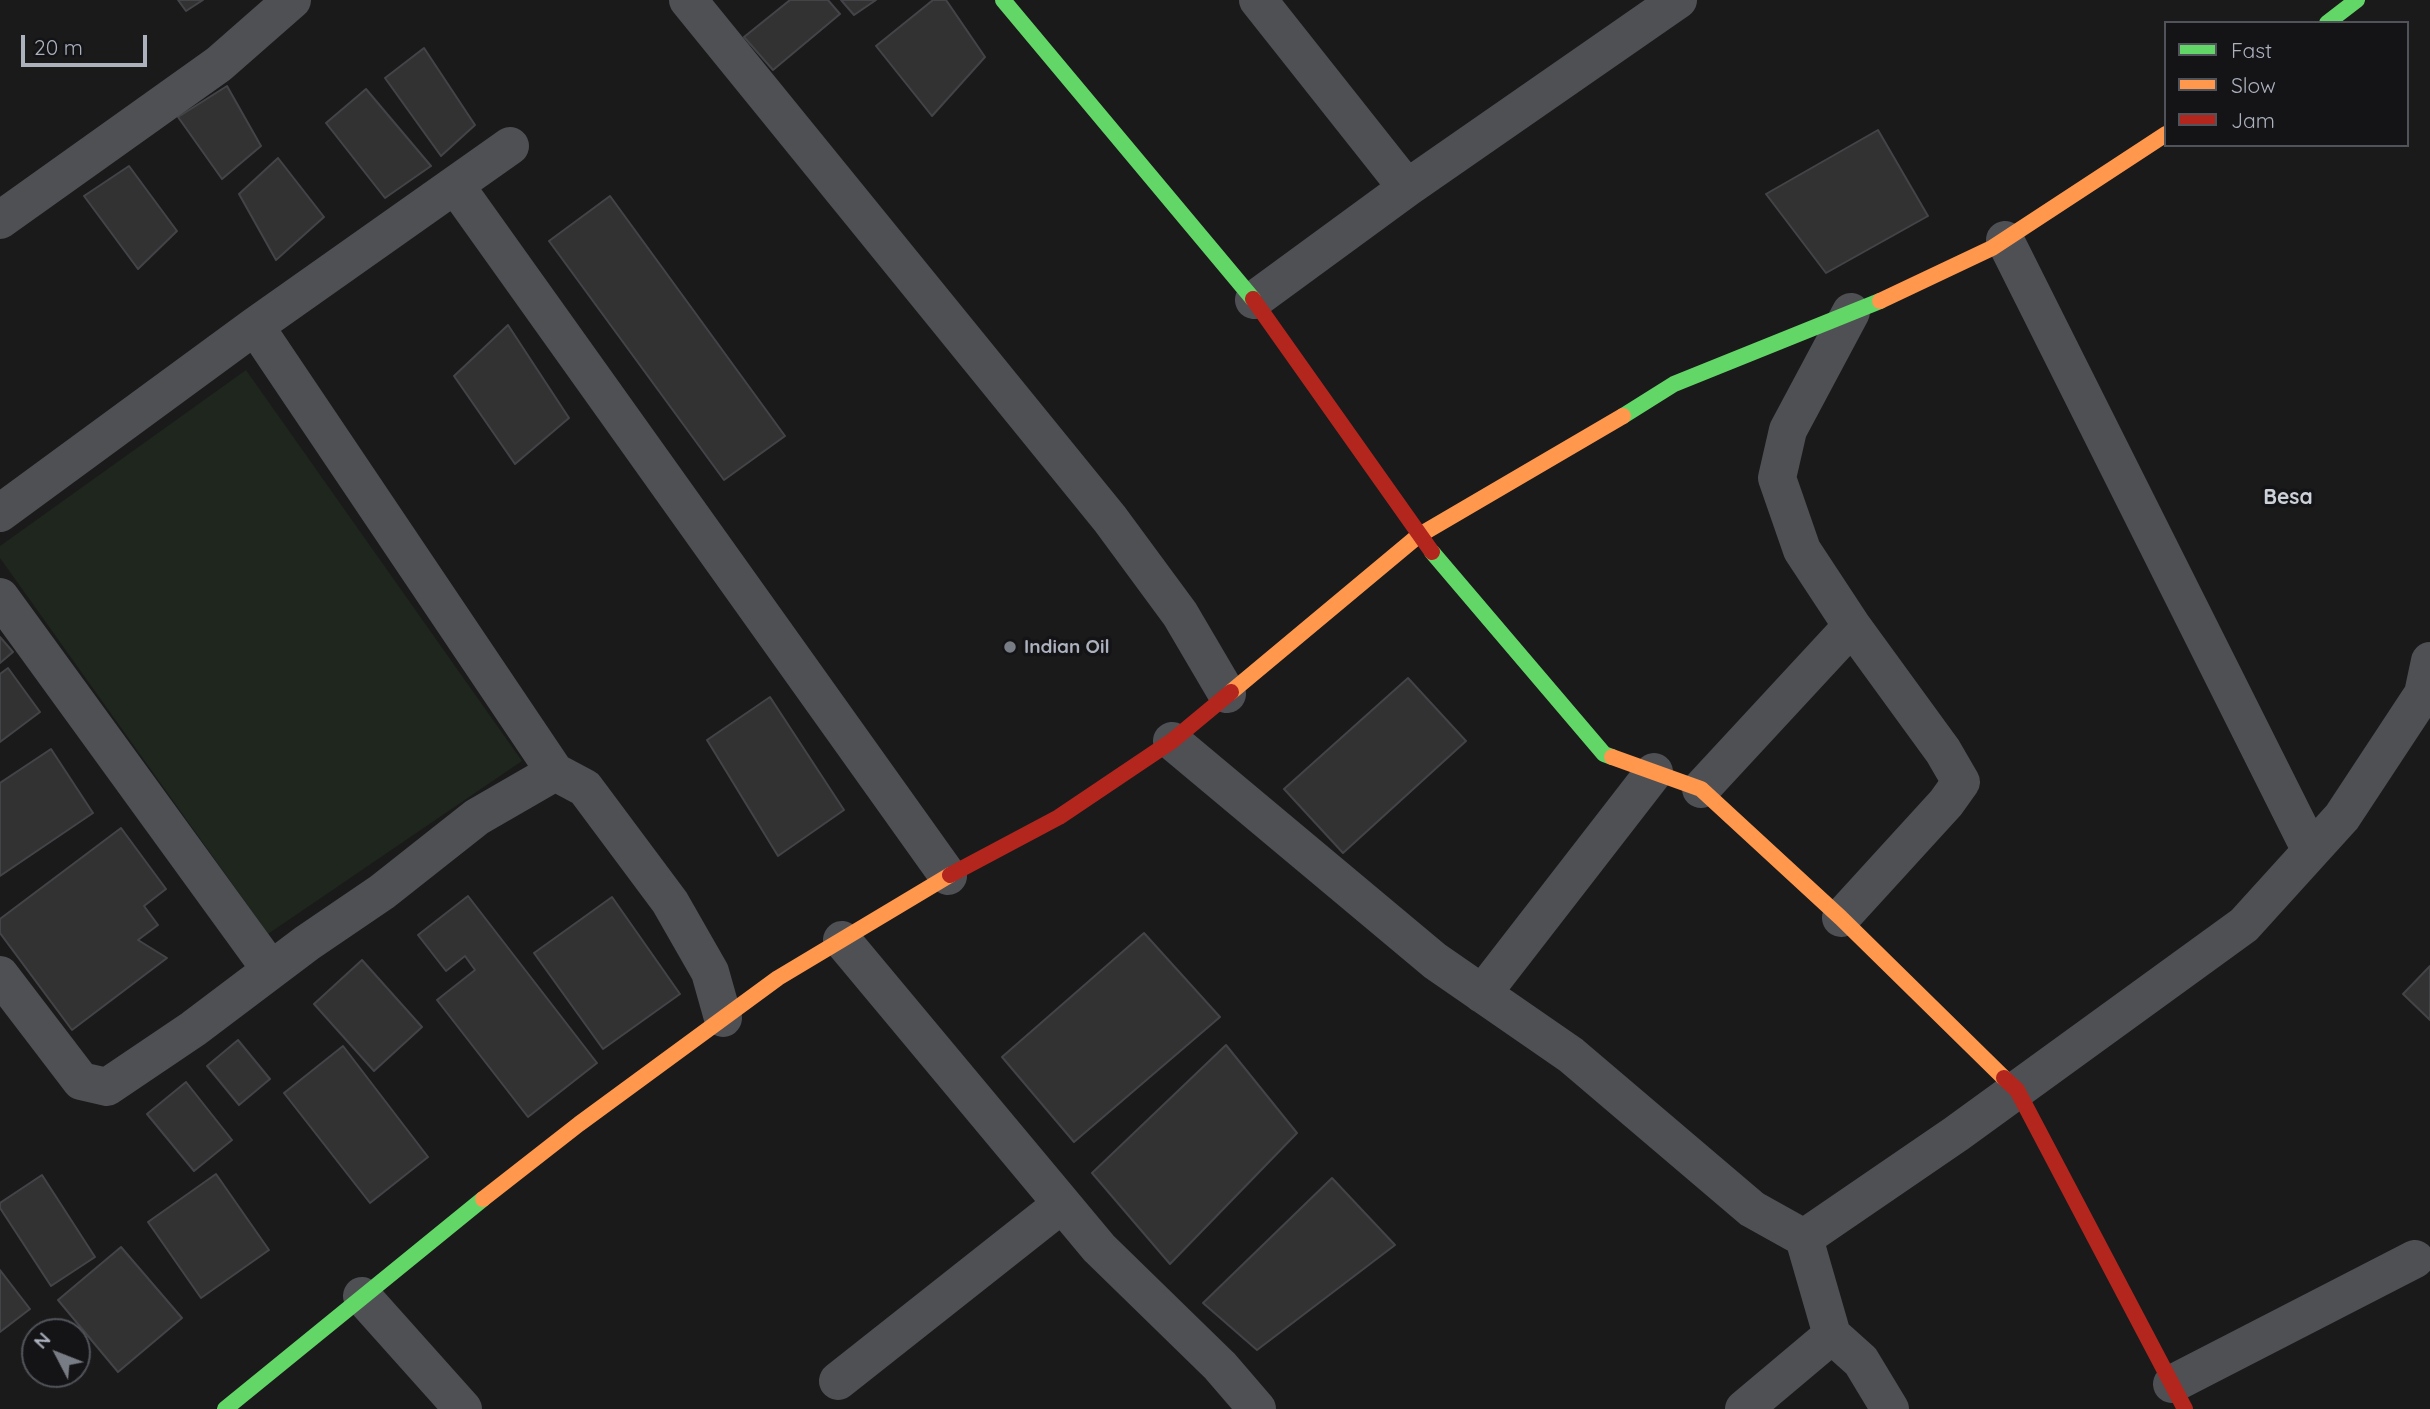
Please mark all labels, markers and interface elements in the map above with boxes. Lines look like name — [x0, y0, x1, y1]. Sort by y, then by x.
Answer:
scale bar — [24, 21, 150, 65]
legend — [2164, 21, 2409, 147]
text: 20 m — [34, 34, 83, 60]
text: Fast — [2231, 37, 2272, 63]
text: Slow — [2231, 72, 2276, 98]
text: Jam — [2231, 107, 2275, 133]
district label: Besa — [2263, 485, 2313, 511]
place label: Indian Oil — [1024, 636, 1110, 658]
marker: Indian Oil — [1002, 639, 1018, 655]
north arrow — [21, 1318, 91, 1388]
text: N — [28, 1327, 55, 1354]

